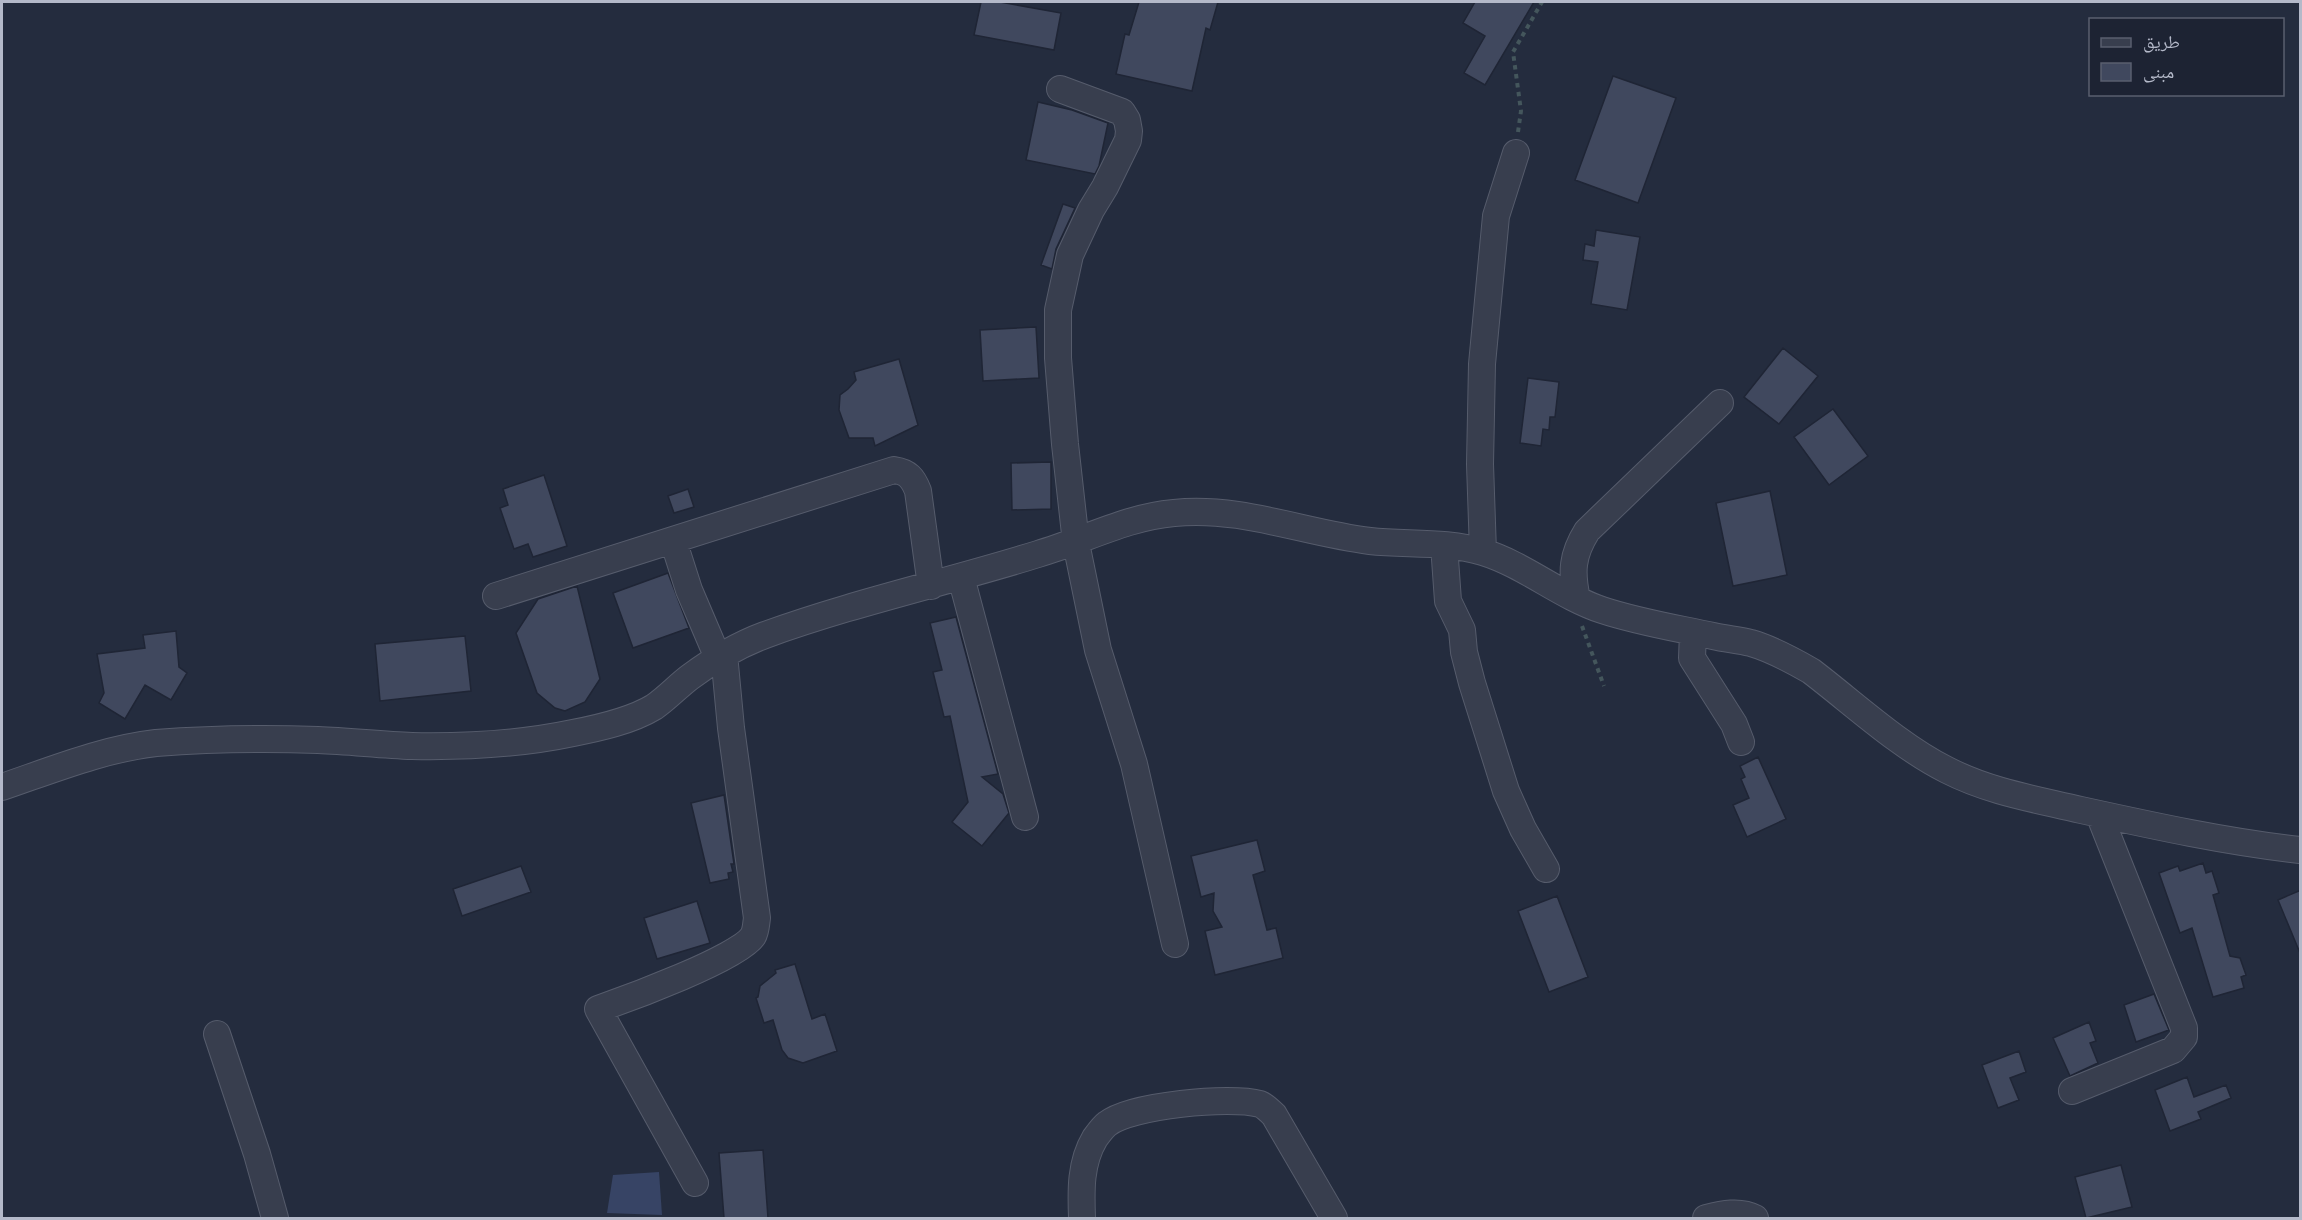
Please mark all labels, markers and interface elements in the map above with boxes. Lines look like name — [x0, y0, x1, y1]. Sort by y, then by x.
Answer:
legend — [2089, 18, 2284, 96]
text: طريق — [2143, 30, 2180, 53]
text: مبنى — [2143, 60, 2174, 83]

